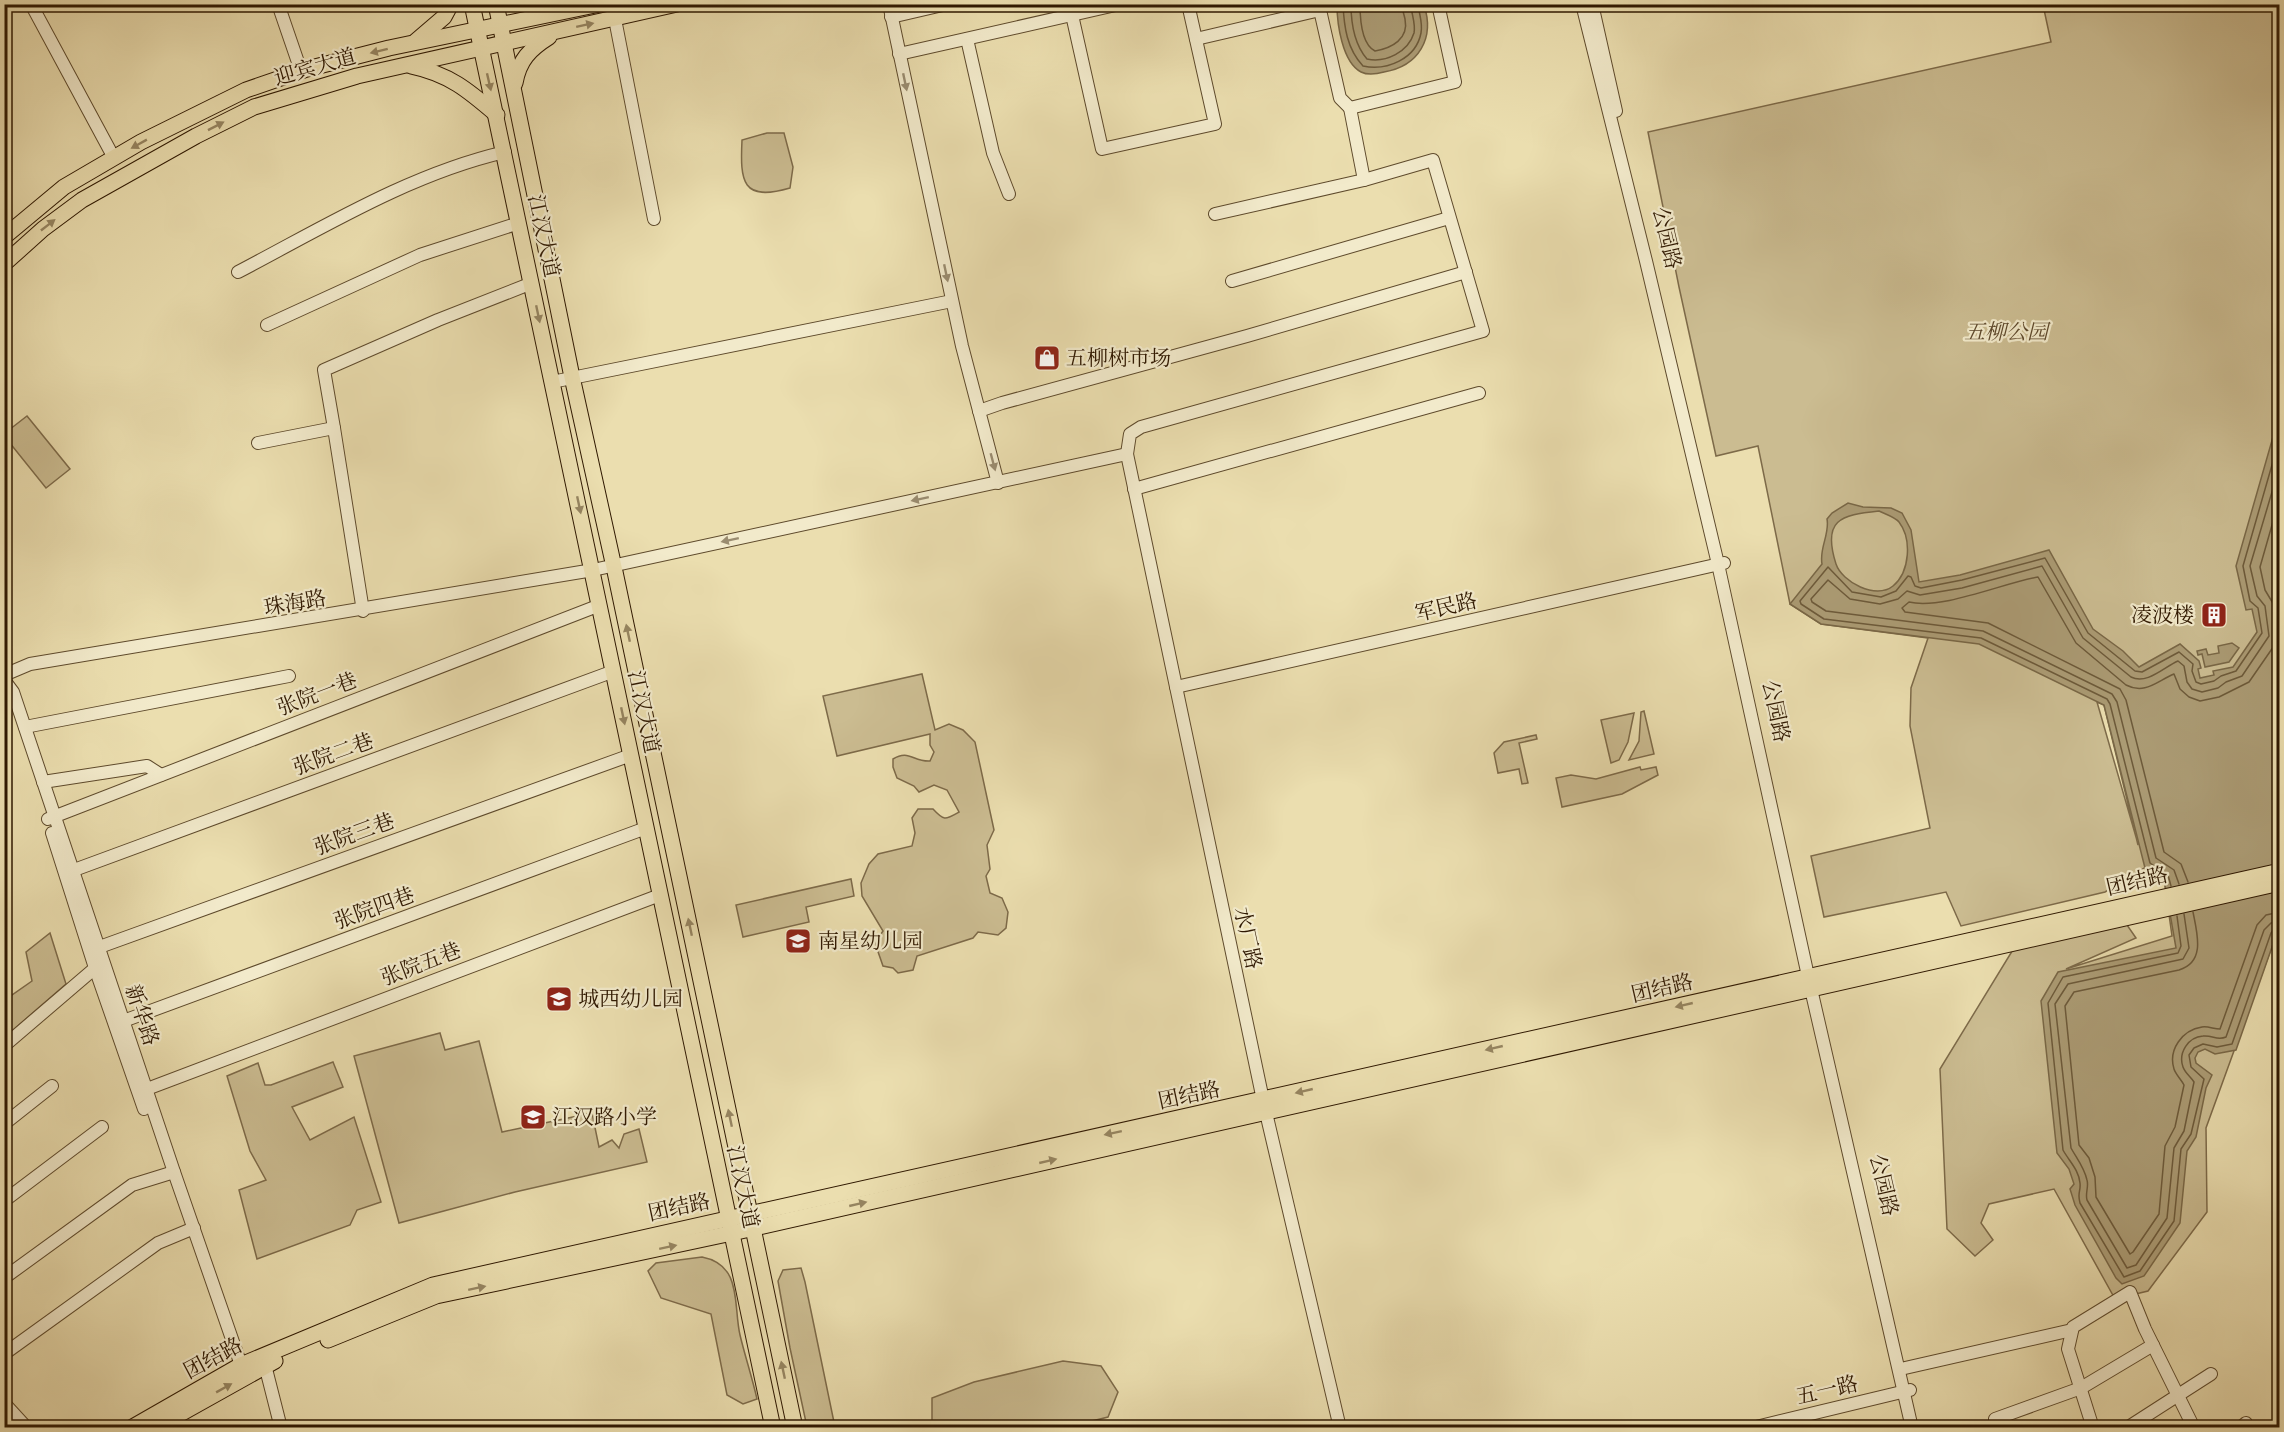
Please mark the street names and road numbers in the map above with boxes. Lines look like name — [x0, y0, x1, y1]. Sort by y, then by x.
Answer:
street label: 迎宾大道 — [270, 40, 360, 93]
street label: 江汉大道 — [521, 192, 568, 280]
street label: 公园路 — [1645, 204, 1690, 272]
street label: 珠海路 — [261, 582, 329, 623]
street label: 军民路 — [1412, 584, 1480, 629]
street label: 张院一巷 — [272, 664, 362, 723]
street label: 江汉大道 — [621, 668, 668, 756]
street label: 公园路 — [1755, 677, 1798, 745]
street label: 张院二巷 — [288, 725, 378, 782]
street label: 张院三巷 — [309, 805, 399, 862]
street label: 团结路 — [2103, 858, 2171, 903]
street label: 张院四巷 — [329, 879, 419, 936]
street label: 水厂路 — [1227, 904, 1270, 972]
street label: 张院五巷 — [376, 934, 466, 993]
street label: 团结路 — [1628, 965, 1696, 1010]
street label: 新华路 — [118, 980, 167, 1050]
street label: 团结路 — [1155, 1073, 1223, 1116]
street label: 江汉大道 — [720, 1143, 767, 1231]
street label: 公园路 — [1862, 1151, 1907, 1219]
street label: 团结路 — [645, 1185, 713, 1228]
street label: 团结路 — [178, 1329, 248, 1386]
street label: 五一路 — [1793, 1367, 1861, 1412]

